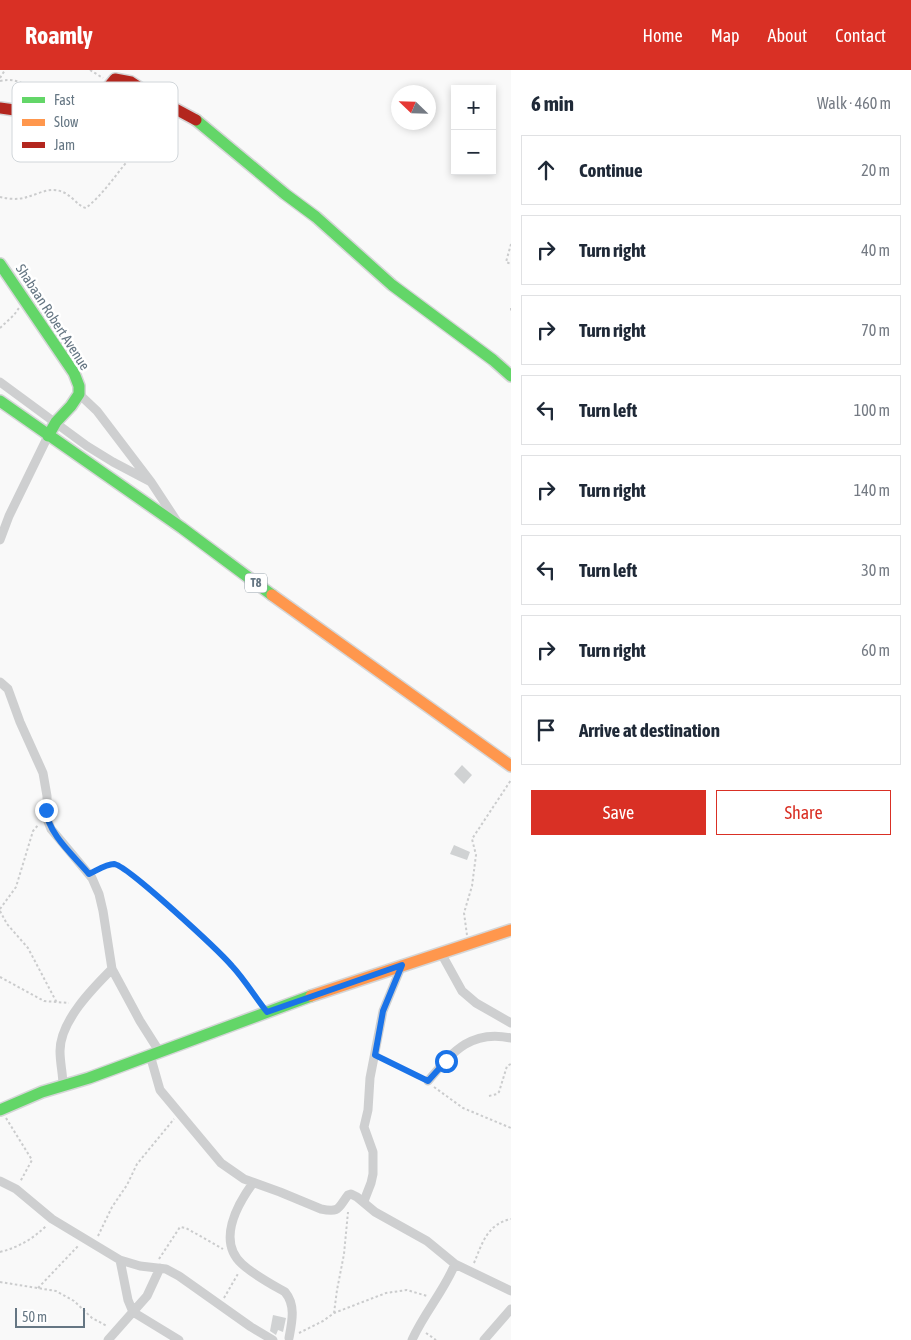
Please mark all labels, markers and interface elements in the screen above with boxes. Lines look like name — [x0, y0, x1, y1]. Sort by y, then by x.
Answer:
text: Roamly — [25, 22, 93, 49]
text: Home — [643, 25, 683, 46]
text: Map — [711, 25, 740, 46]
text: About — [768, 25, 807, 46]
text: Contact — [835, 25, 886, 46]
legend — [12, 82, 178, 162]
north arrow — [391, 85, 436, 130]
map controls — [451, 85, 496, 175]
button: + — [451, 85, 496, 130]
text: 6 min — [531, 91, 574, 115]
text: Fast — [54, 92, 75, 108]
text: Walk · 460 m — [817, 94, 891, 112]
text: Slow — [54, 114, 79, 130]
button: − — [451, 130, 496, 175]
text: Jam — [54, 137, 75, 153]
icon: ahead — [532, 156, 560, 184]
text: Continue — [579, 159, 643, 181]
text: 20 m — [861, 161, 890, 179]
icon: right — [532, 236, 560, 264]
text: Turn right — [579, 239, 646, 261]
text: 40 m — [861, 241, 890, 259]
street label: Shabaan Robert Avenue — [13, 261, 93, 373]
icon: right — [532, 316, 560, 344]
text: Turn right — [579, 319, 646, 341]
text: 70 m — [861, 321, 890, 339]
icon: left — [532, 396, 560, 424]
text: Turn left — [579, 399, 637, 421]
text: 100 m — [854, 401, 890, 419]
icon: right — [532, 476, 560, 504]
text: Turn right — [579, 479, 646, 501]
text: 140 m — [854, 481, 890, 499]
icon: left — [532, 556, 560, 584]
text: Turn left — [579, 559, 637, 581]
text: 30 m — [861, 561, 890, 579]
road number: T8 — [245, 573, 267, 592]
icon: right — [532, 636, 560, 664]
text: Turn right — [579, 639, 646, 661]
text: 60 m — [861, 641, 890, 659]
icon: arrive — [532, 716, 560, 744]
text: Arrive at destination — [579, 719, 720, 741]
button: Save — [531, 790, 706, 835]
button: Share — [716, 790, 891, 835]
route end — [35, 799, 58, 822]
route start — [435, 1050, 458, 1073]
scale bar — [15, 1305, 85, 1328]
text: 50 m — [22, 1309, 47, 1325]

